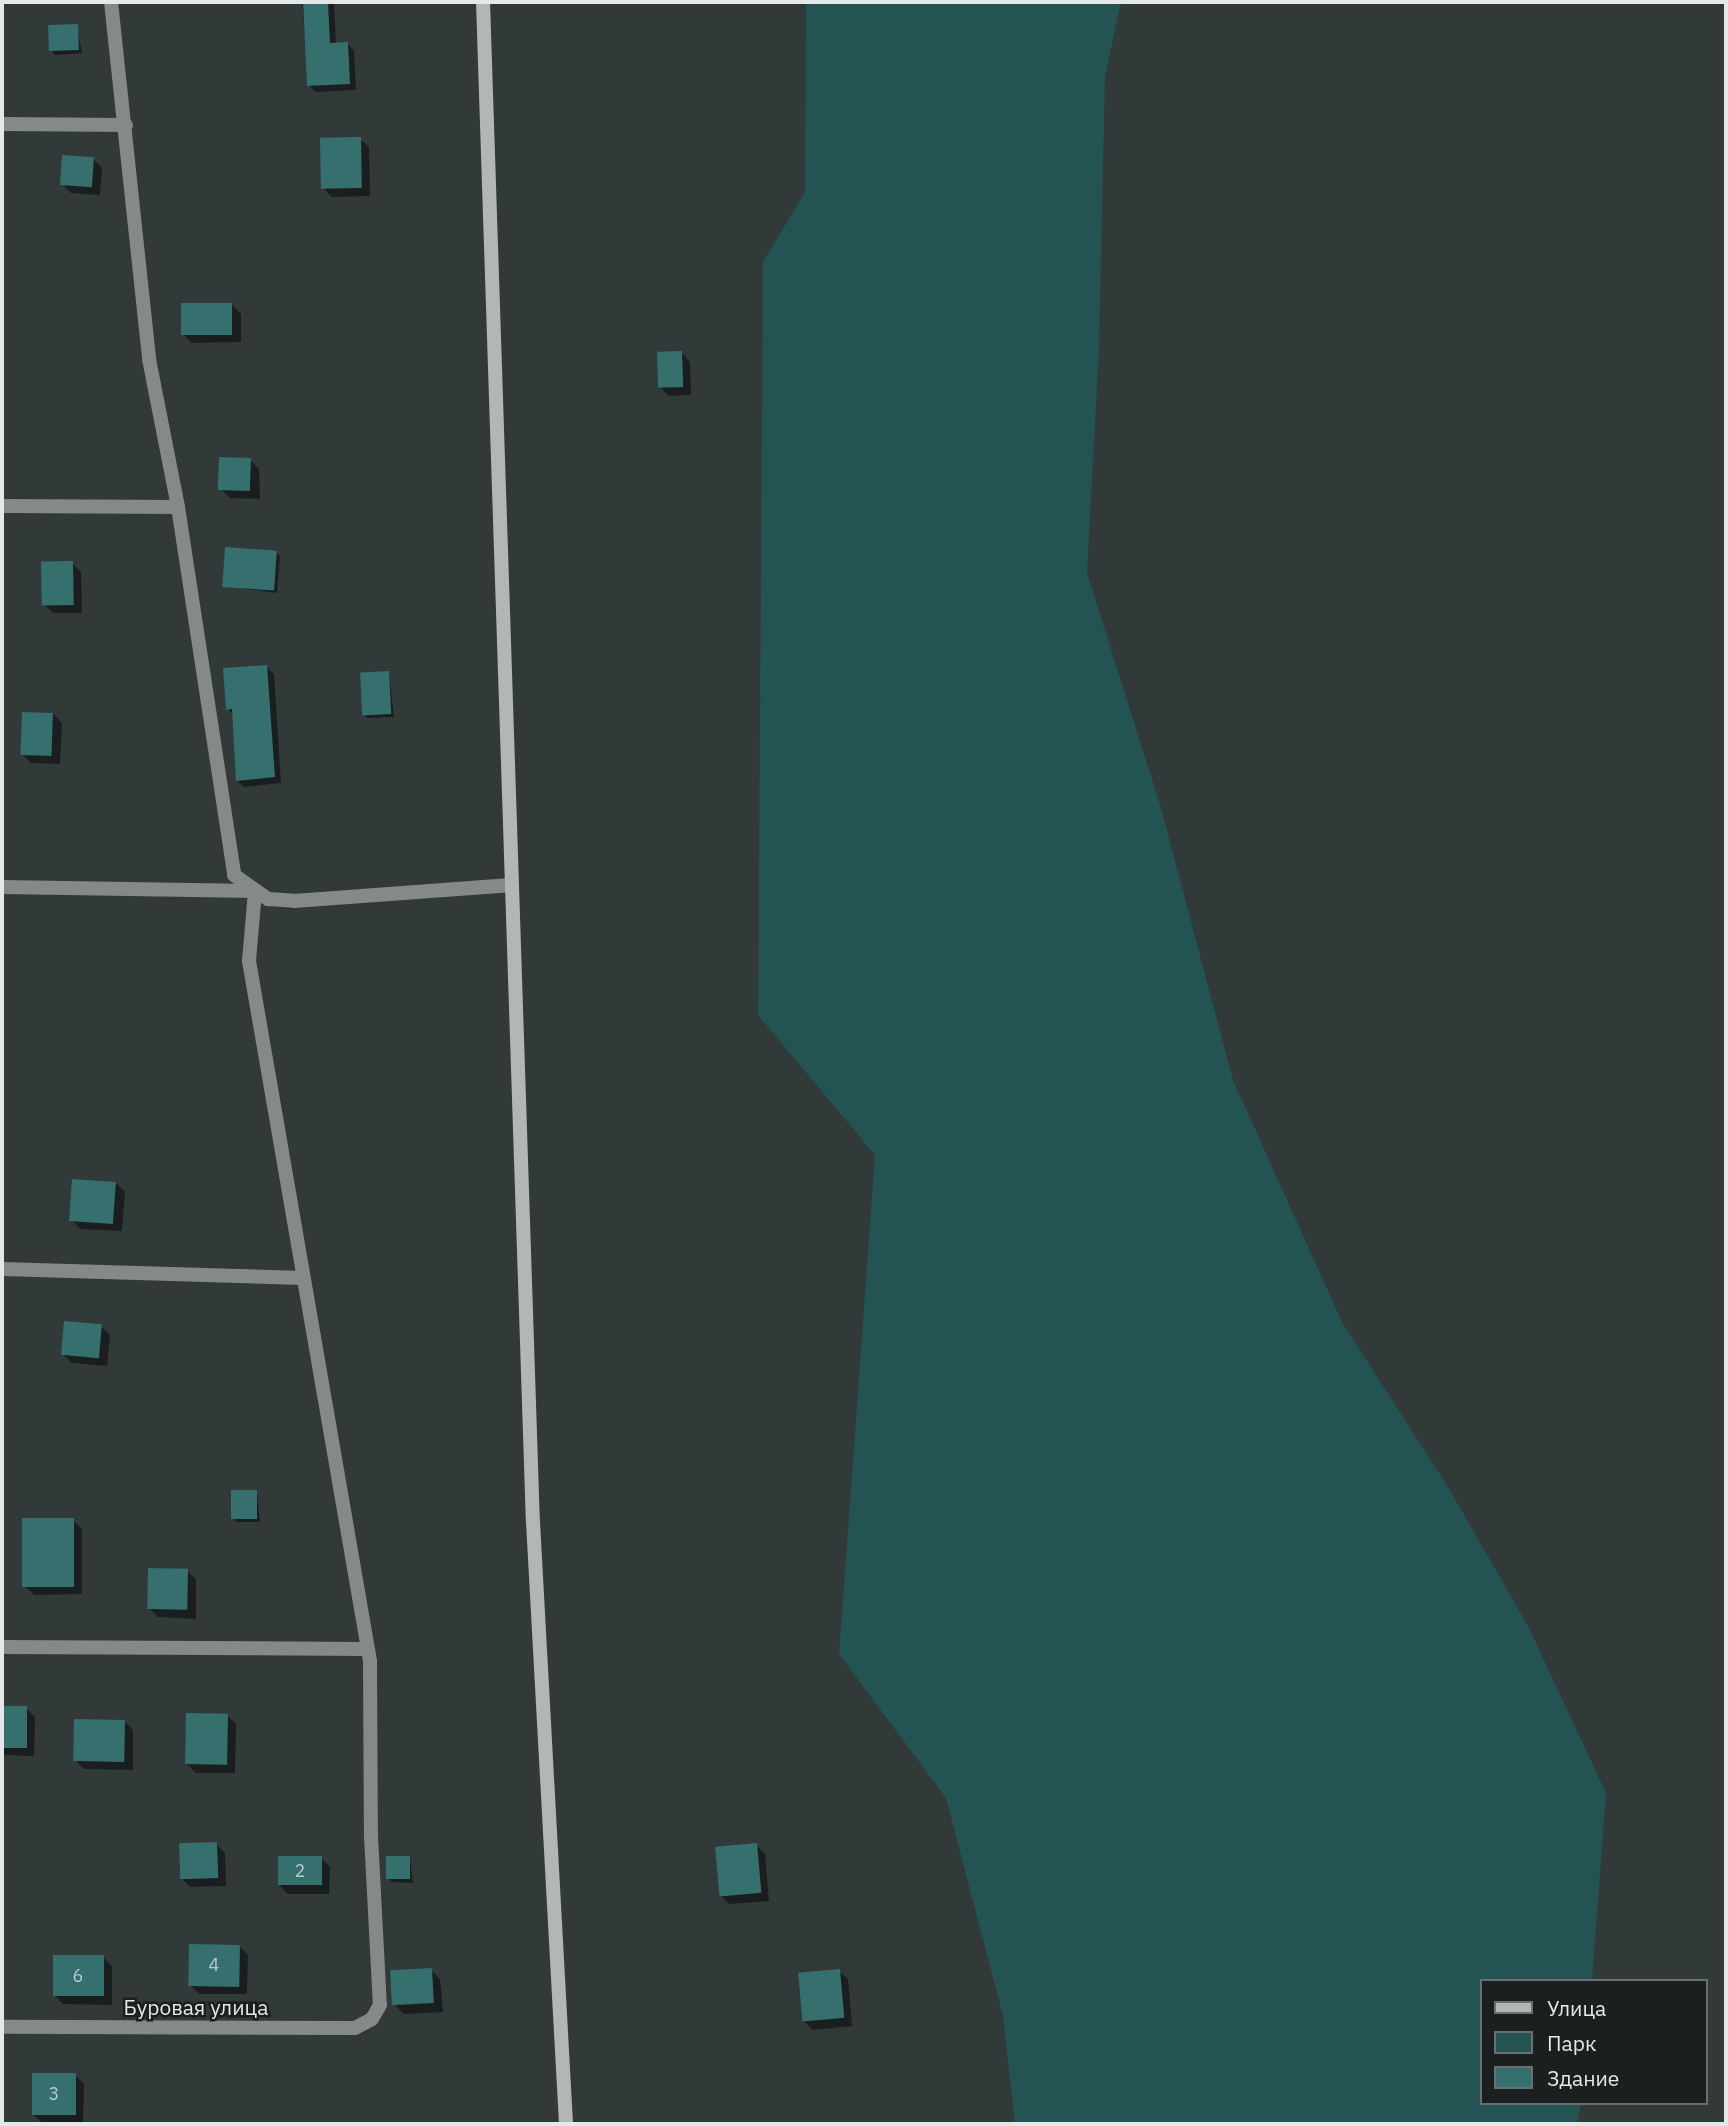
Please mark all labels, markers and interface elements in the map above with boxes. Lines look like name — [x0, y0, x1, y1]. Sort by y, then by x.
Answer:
house number: 2 — [295, 1860, 305, 1882]
house number: 4 — [209, 1954, 219, 1976]
house number: 6 — [73, 1965, 83, 1987]
legend — [1480, 1979, 1707, 2105]
street label: Буровая улица — [124, 1994, 268, 2020]
text: Улица — [1547, 1994, 1606, 2022]
text: Парк — [1547, 2029, 1597, 2057]
text: Здание — [1547, 2064, 1619, 2092]
house number: 3 — [49, 2083, 59, 2105]

